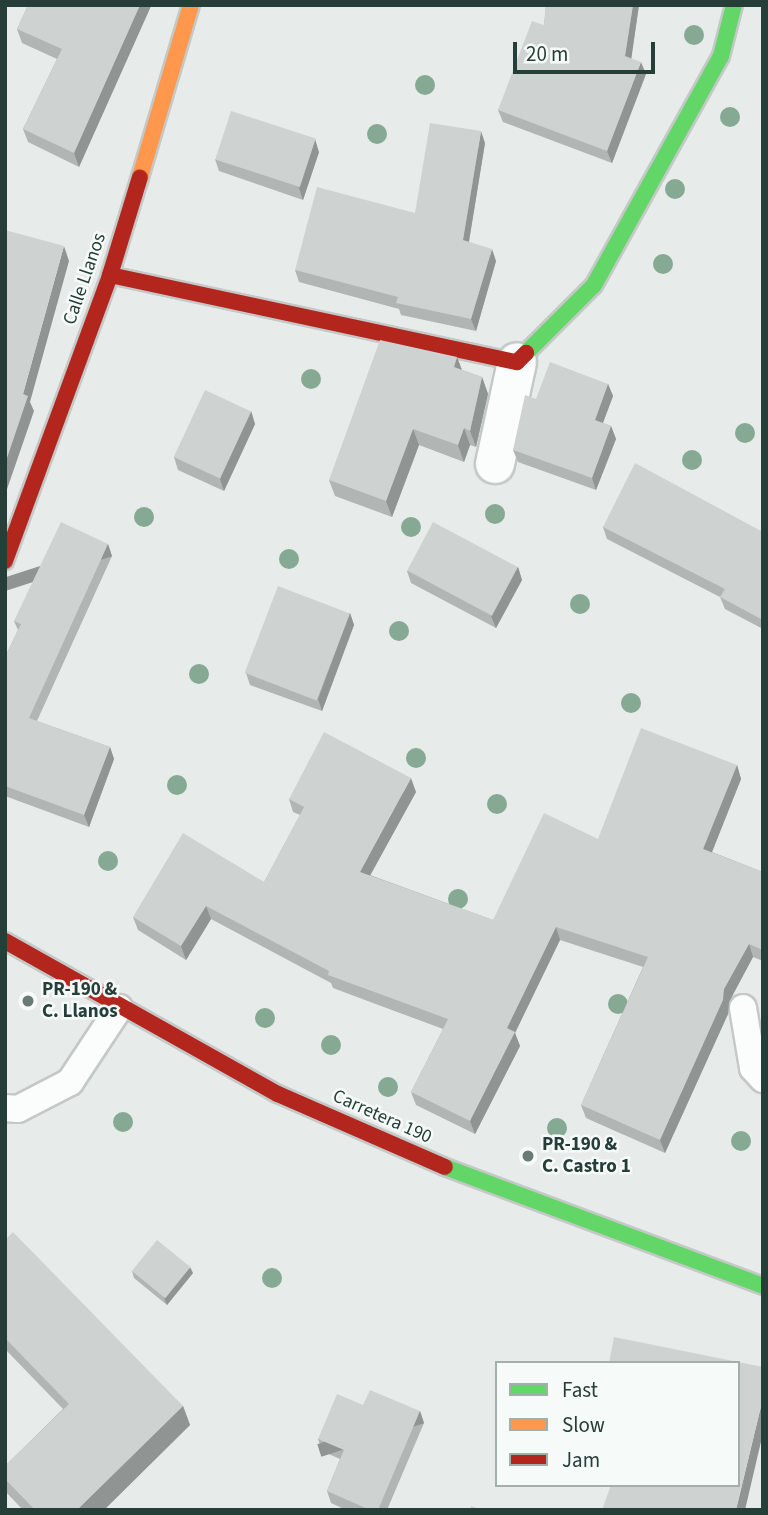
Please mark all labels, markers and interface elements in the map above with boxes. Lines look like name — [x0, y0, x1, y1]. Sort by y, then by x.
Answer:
scale bar — [516, 28, 658, 72]
text: 20 m — [526, 39, 568, 69]
street label: Calle Llanos — [59, 230, 111, 328]
place label: PR-190 & C. Llanos — [42, 979, 118, 1023]
marker: PR-190 & C. Llanos — [20, 993, 36, 1009]
street label: Carretera 190 — [329, 1085, 435, 1149]
place label: PR-190 & C. Castro 1 — [542, 1134, 631, 1178]
marker: PR-190 & C. Castro 1 — [520, 1148, 536, 1164]
legend — [495, 1361, 740, 1487]
text: Fast — [562, 1375, 598, 1405]
text: Slow — [562, 1410, 605, 1440]
text: Jam — [562, 1445, 600, 1475]

